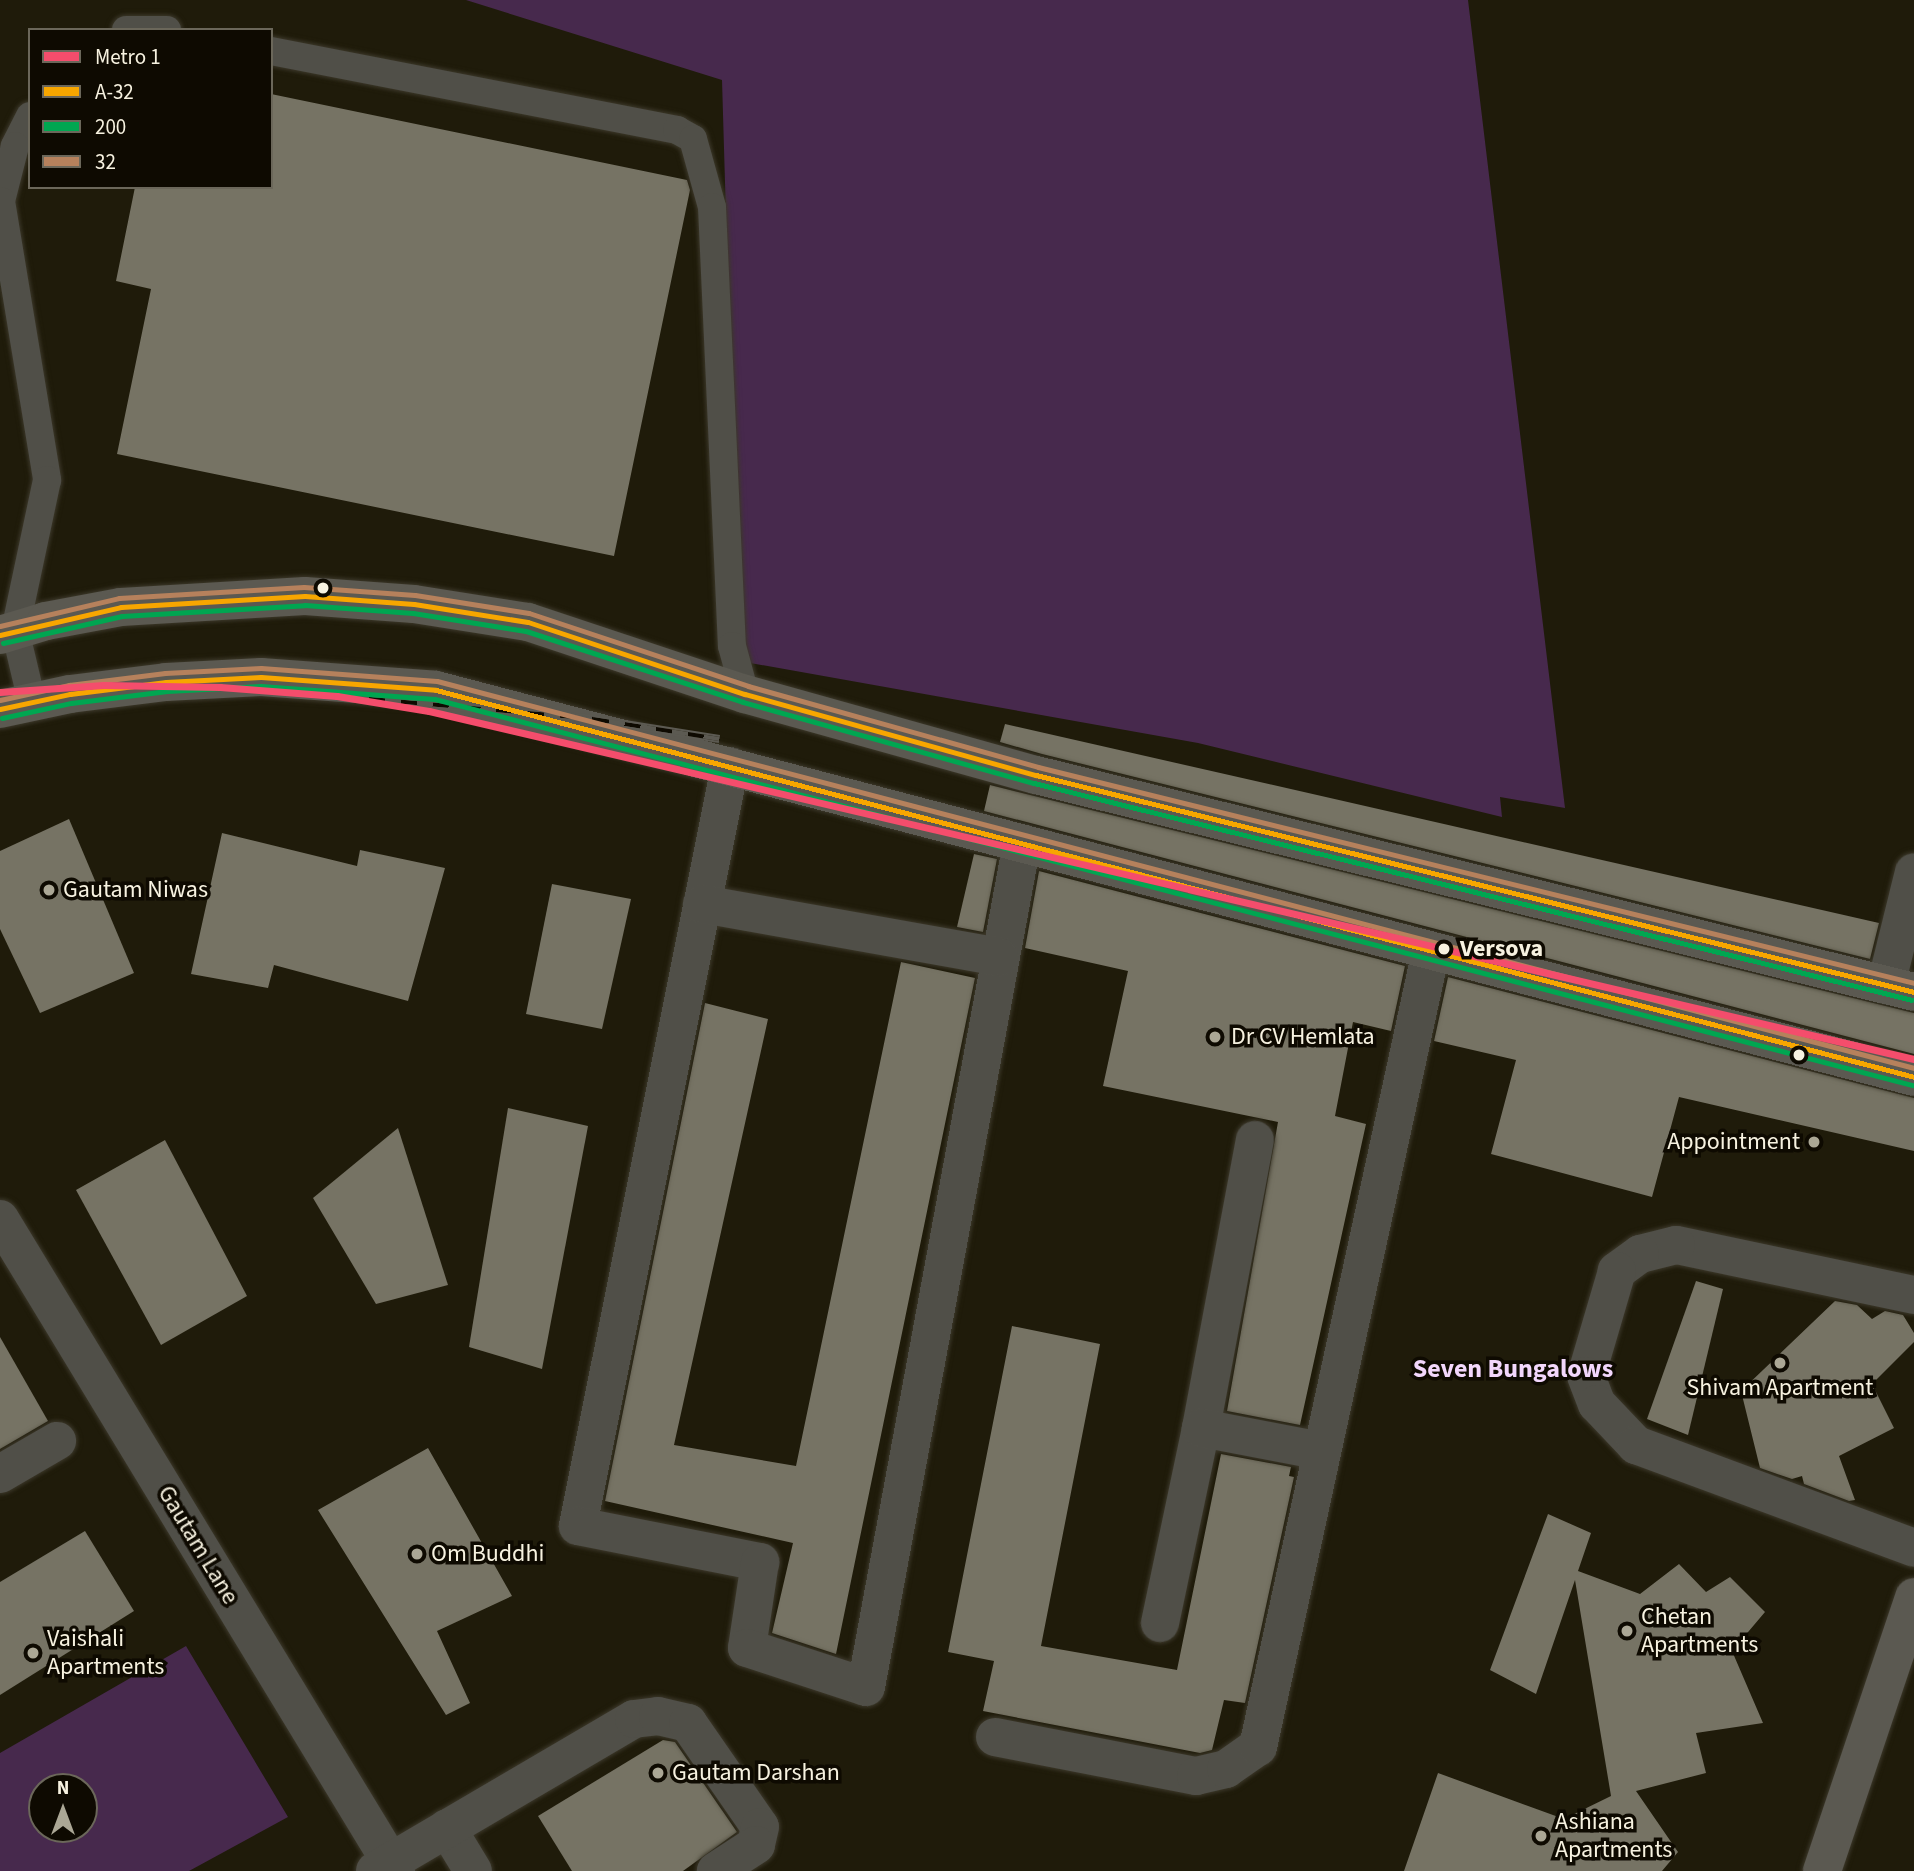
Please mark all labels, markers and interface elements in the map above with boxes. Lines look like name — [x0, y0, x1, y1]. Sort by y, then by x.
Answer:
legend — [28, 28, 273, 189]
text: Metro 1 — [95, 42, 161, 72]
text: A-32 — [95, 77, 134, 107]
text: 200 — [95, 112, 126, 142]
text: 32 — [95, 147, 116, 177]
unlabelled marker — [316, 581, 330, 595]
place label: Gautam Niwas — [63, 876, 208, 904]
marker: Gautam Niwas — [41, 882, 57, 898]
place label: Versova — [1460, 935, 1543, 963]
marker: Versova — [1434, 939, 1454, 959]
place label: Dr CV Hemlata — [1231, 1023, 1375, 1051]
marker: Dr CV Hemlata — [1205, 1027, 1225, 1047]
unlabelled marker — [1792, 1048, 1806, 1062]
place label: Appointment — [1667, 1128, 1800, 1156]
marker: Appointment — [1806, 1134, 1822, 1150]
district label: Seven Bungalows — [1413, 1353, 1613, 1385]
marker: Shivam Apartment — [1772, 1355, 1788, 1371]
place label: Shivam Apartment — [1687, 1374, 1873, 1402]
street label: Gautam Lane — [151, 1481, 245, 1609]
place label: Om Buddhi — [431, 1540, 544, 1568]
marker: Om Buddhi — [409, 1546, 425, 1562]
place label: Chetan Apartments — [1641, 1603, 1758, 1659]
marker: Chetan Apartments — [1619, 1623, 1635, 1639]
place label: Vaishali Apartments — [47, 1625, 164, 1681]
marker: Vaishali Apartments — [25, 1645, 41, 1661]
place label: Gautam Darshan — [672, 1759, 840, 1787]
marker: Gautam Darshan — [650, 1765, 666, 1781]
north arrow — [28, 1773, 98, 1843]
text: N — [57, 1775, 69, 1802]
place label: Ashiana Apartments — [1555, 1808, 1672, 1864]
marker: Ashiana Apartments — [1533, 1828, 1549, 1844]

